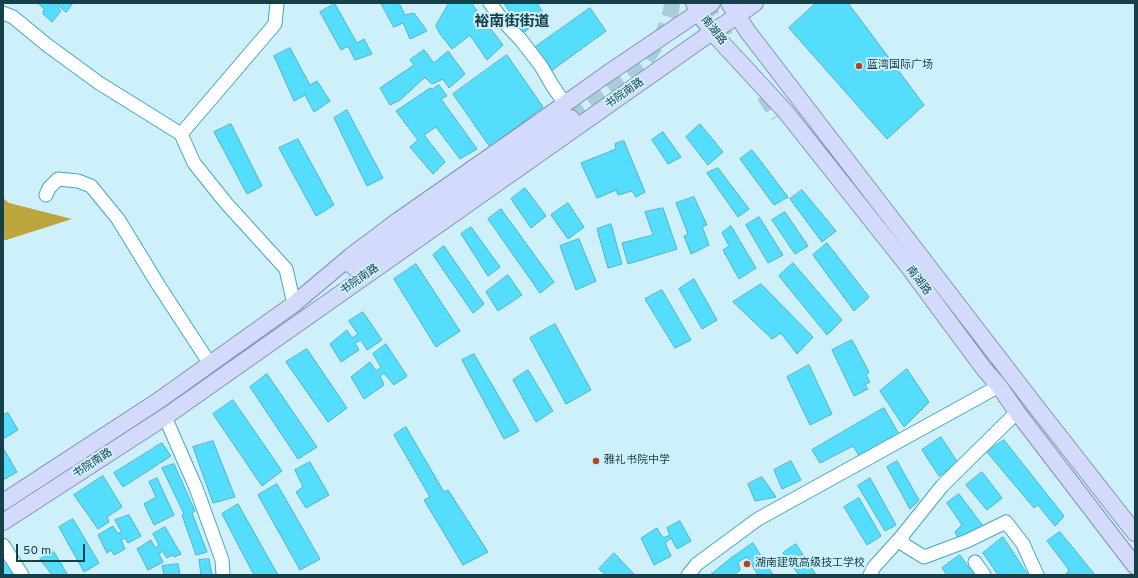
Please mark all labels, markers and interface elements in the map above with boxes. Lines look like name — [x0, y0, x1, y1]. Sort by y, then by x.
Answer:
district label: 裕南街街道 — [475, 14, 549, 32]
street label: 南湖路 — [697, 14, 729, 48]
place label: 蓝湾国际广场 — [867, 59, 933, 73]
marker: 蓝湾国际广场 — [854, 61, 864, 71]
street label: 书院南路 — [603, 76, 647, 112]
street label: 书院南路 — [338, 262, 382, 298]
street label: 南湖路 — [903, 264, 933, 298]
street label: 书院南路 — [71, 446, 115, 482]
place label: 雅礼书院中学 — [604, 454, 670, 468]
marker: 雅礼书院中学 — [591, 456, 601, 466]
scale bar — [18, 536, 87, 562]
text: 50 m — [23, 543, 51, 559]
place label: 湖南建筑高级技工学校 — [755, 557, 865, 571]
marker: 湖南建筑高级技工学校 — [742, 559, 752, 569]

